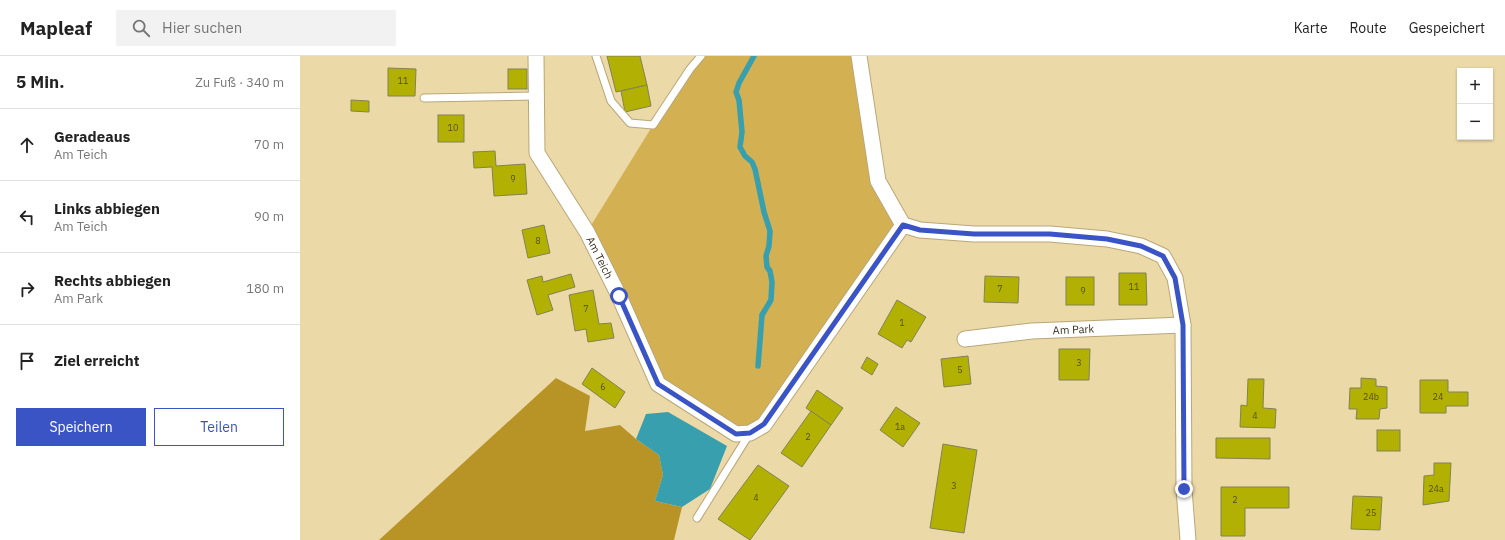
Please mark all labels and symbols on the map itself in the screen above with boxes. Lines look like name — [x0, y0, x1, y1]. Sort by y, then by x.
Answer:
house number: 11 — [398, 75, 408, 86]
house number: 10 — [448, 122, 458, 133]
house number: 9 — [510, 173, 516, 184]
street label: Am Teich — [583, 234, 616, 281]
house number: 8 — [535, 235, 541, 246]
house number: 11 — [1129, 281, 1139, 292]
house number: 7 — [997, 283, 1003, 294]
house number: 9 — [1080, 285, 1086, 296]
route start — [610, 287, 628, 305]
house number: 7 — [583, 303, 589, 314]
house number: 1 — [899, 317, 905, 328]
street label: Am Park — [1052, 322, 1095, 337]
house number: 3 — [1076, 357, 1082, 368]
house number: 5 — [957, 364, 963, 375]
house number: 6 — [600, 381, 606, 392]
house number: 24b — [1363, 391, 1379, 402]
house number: 24 — [1433, 391, 1443, 402]
house number: 4 — [1252, 410, 1258, 421]
house number: 1a — [895, 421, 905, 432]
house number: 2 — [805, 431, 811, 442]
house number: 3 — [951, 480, 957, 491]
route end — [1175, 480, 1193, 498]
house number: 24a — [1428, 483, 1444, 494]
house number: 4 — [753, 492, 759, 503]
house number: 2 — [1232, 494, 1238, 505]
house number: 25 — [1366, 507, 1376, 518]

